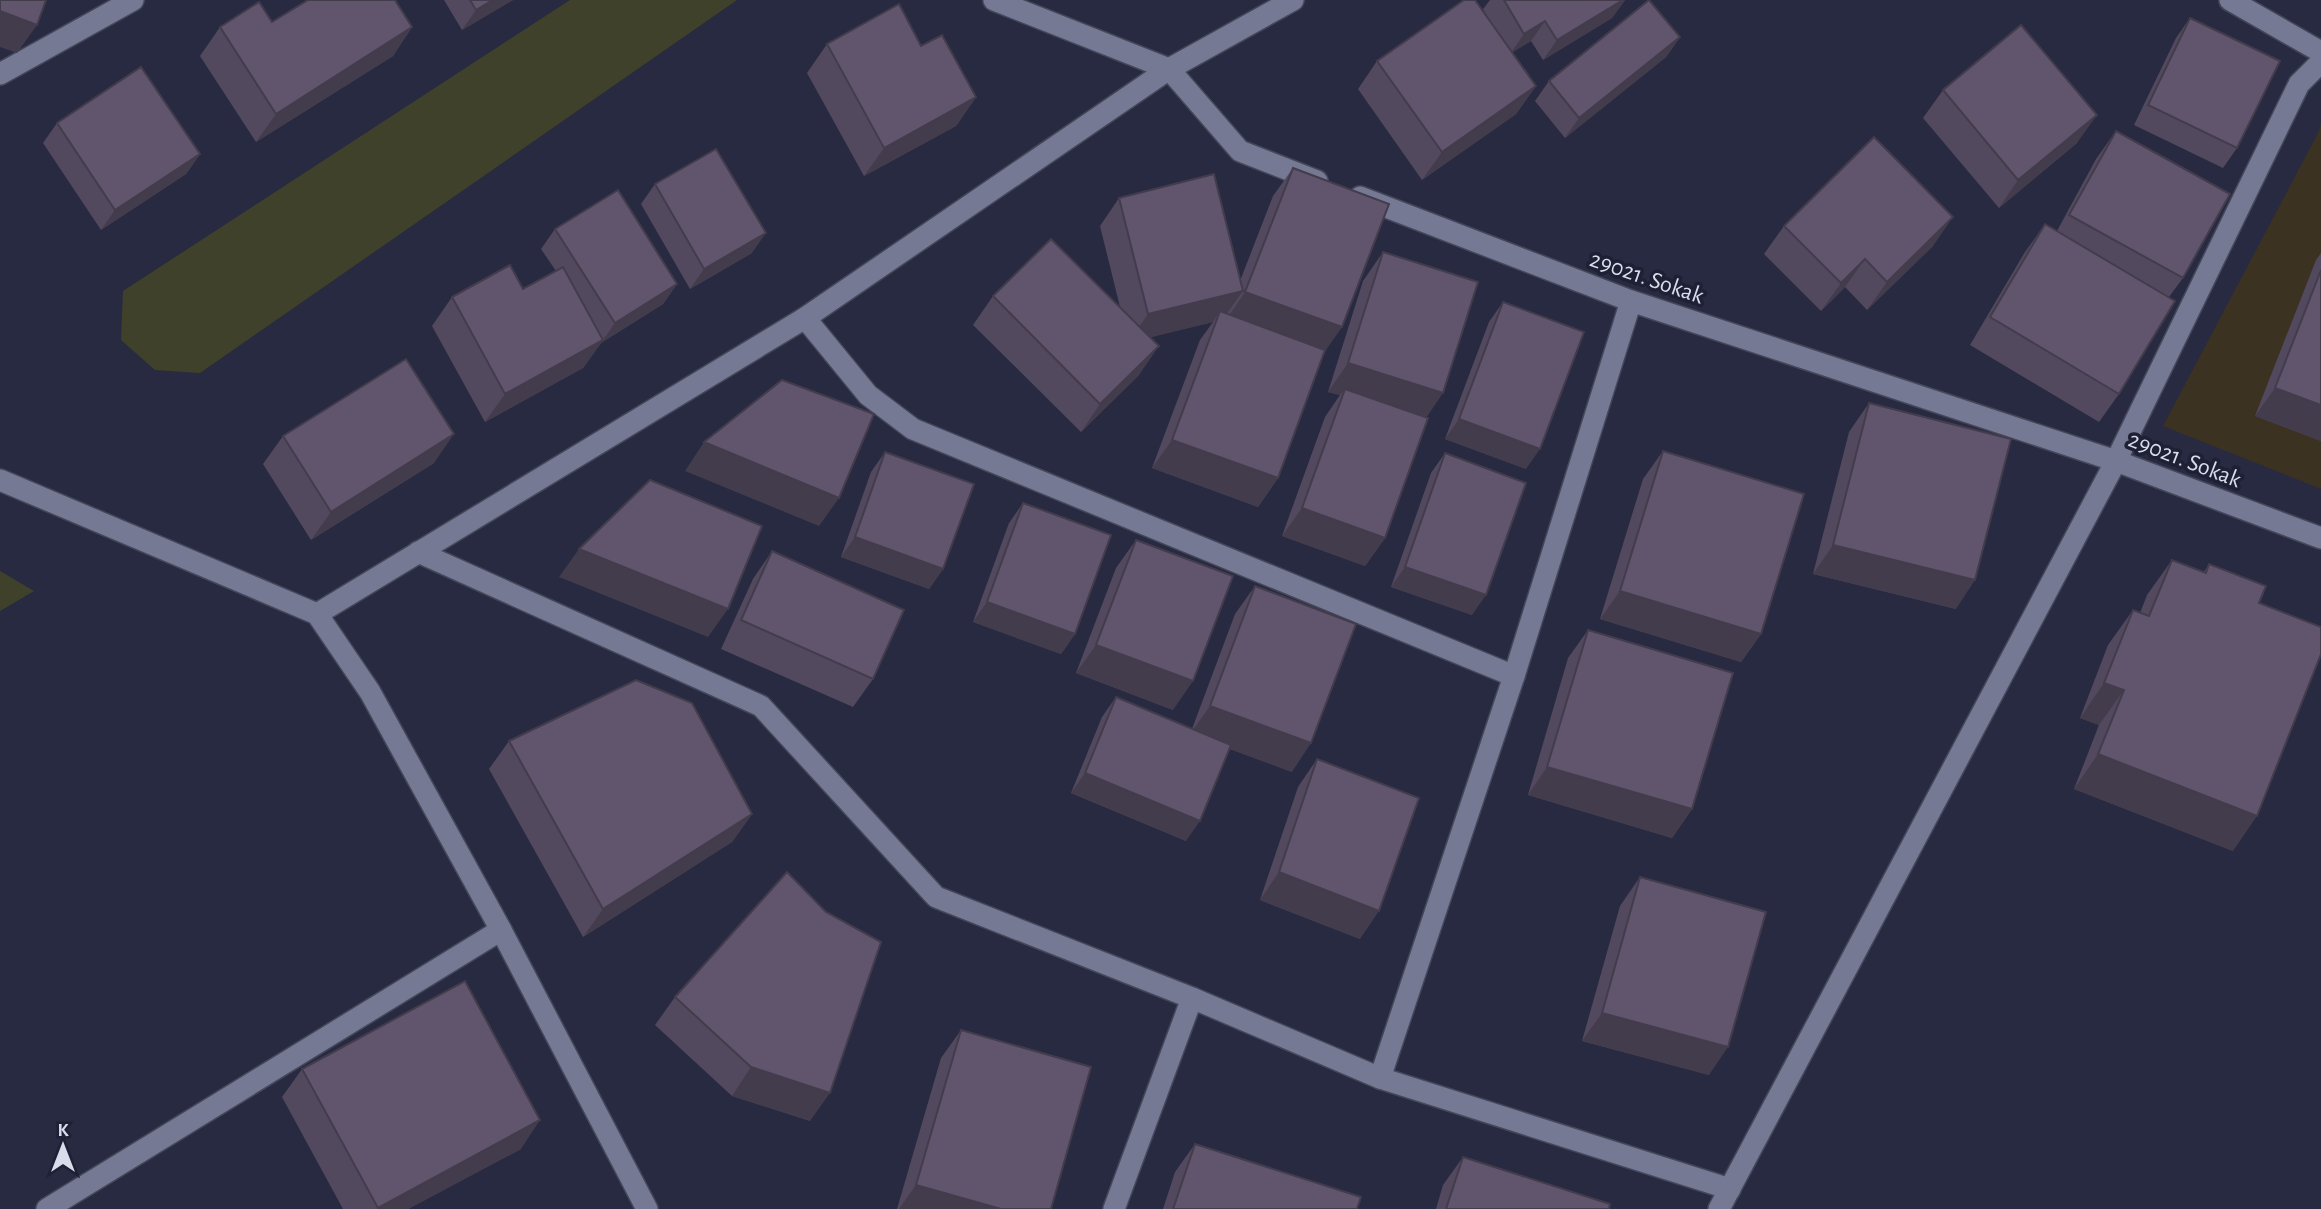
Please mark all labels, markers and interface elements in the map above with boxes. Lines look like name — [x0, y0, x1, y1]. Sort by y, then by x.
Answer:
street label: 29021. Sokak — [1587, 247, 1707, 309]
street label: 29021. Sokak — [2125, 427, 2244, 492]
north arrow — [28, 1111, 98, 1181]
text: K — [57, 1121, 69, 1140]

